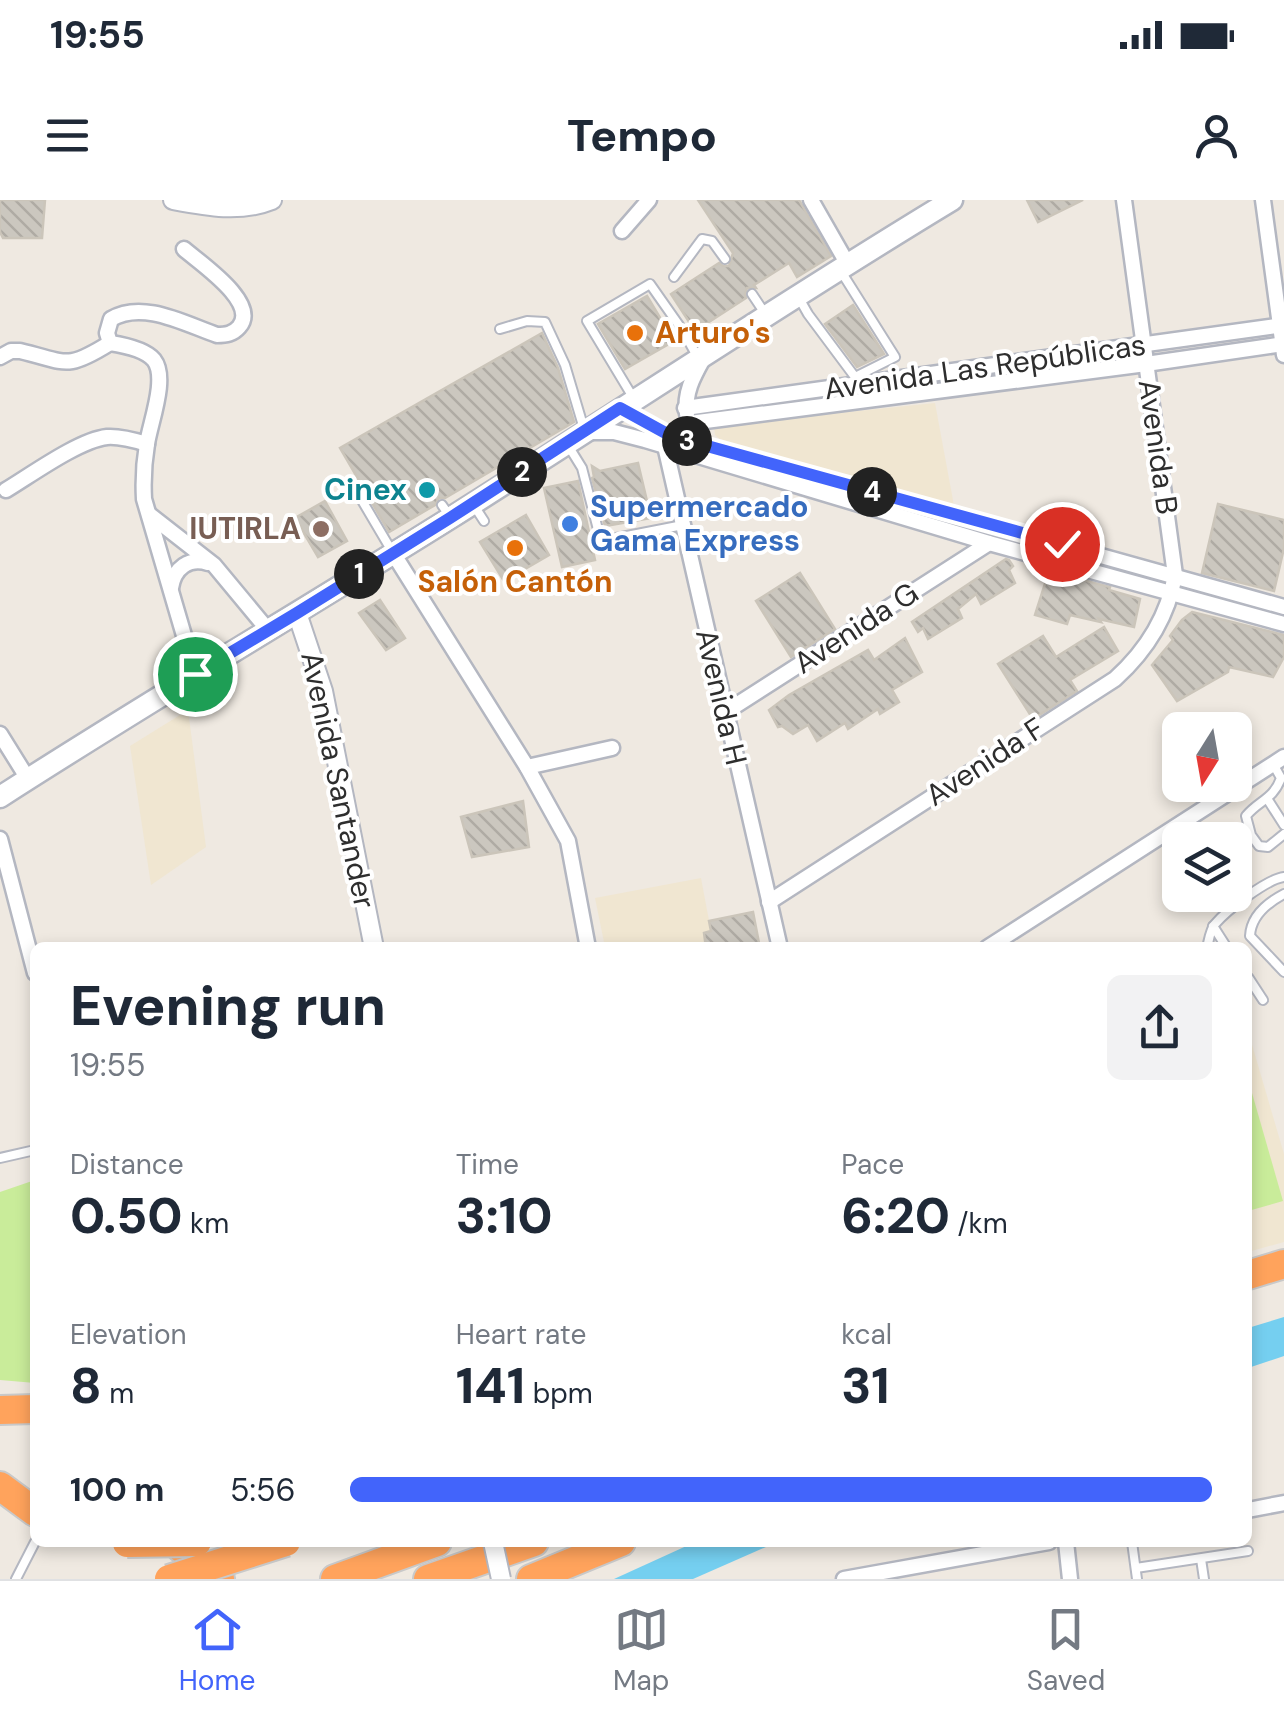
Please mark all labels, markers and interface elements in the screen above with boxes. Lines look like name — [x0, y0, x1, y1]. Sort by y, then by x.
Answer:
text: 19:55 — [50, 10, 145, 60]
text: Tempo — [567, 106, 717, 165]
icon: menu — [40, 108, 95, 163]
icon: person — [1189, 108, 1244, 163]
place label: Arturo's — [655, 313, 771, 352]
marker: Arturo's — [624, 322, 646, 344]
street label: Avenida Las Repúblicas — [822, 325, 1148, 408]
street label: Avenida B — [1130, 377, 1187, 517]
pin: 3 — [662, 416, 712, 466]
text: 3 — [679, 422, 695, 459]
pin: 2 — [497, 447, 547, 497]
text: 2 — [514, 453, 530, 490]
pin: 4 — [847, 467, 897, 517]
place label: Cinex — [324, 470, 407, 509]
text: 4 — [863, 473, 881, 510]
marker: Cinex — [416, 479, 438, 501]
place label: Supermercado Gama Express — [590, 487, 809, 560]
pin — [1020, 502, 1105, 587]
place label: IUTIRLA — [189, 509, 301, 548]
marker: Supermercado Gama Express — [559, 513, 581, 535]
icon: check — [1035, 517, 1090, 572]
marker: IUTIRLA — [310, 518, 332, 540]
marker: Salón Cantón — [504, 537, 526, 559]
pin: 1 — [334, 549, 384, 599]
text: 1 — [354, 555, 364, 592]
place label: Salón Cantón — [417, 562, 613, 601]
street label: Avenida G — [786, 573, 925, 682]
street label: Avenida H — [687, 625, 756, 769]
pin — [153, 632, 238, 717]
icon: arrive — [168, 647, 223, 702]
street label: Avenida Santander — [292, 648, 385, 912]
street label: Avenida F — [918, 709, 1052, 814]
north arrow — [1162, 712, 1252, 802]
map controls — [1162, 712, 1252, 912]
button: layers — [1162, 822, 1252, 912]
text: Evening run — [70, 970, 386, 1042]
button: share — [1107, 975, 1212, 1080]
text: 19:55 — [70, 1044, 146, 1086]
text: Distance — [70, 1146, 184, 1183]
text: Time — [456, 1146, 519, 1183]
text: Pace — [841, 1146, 904, 1183]
text: 0.50 — [70, 1183, 183, 1249]
text: 3:10 — [456, 1183, 553, 1249]
text: 6:20 — [841, 1183, 950, 1249]
text: km — [183, 1205, 229, 1242]
text: /km — [950, 1205, 1008, 1242]
text: Elevation — [70, 1316, 187, 1353]
text: Heart rate — [456, 1316, 586, 1353]
text: kcal — [841, 1316, 892, 1353]
text: 8 — [70, 1353, 102, 1419]
text: 141 — [456, 1353, 525, 1419]
text: 31 — [841, 1353, 890, 1419]
text: m — [102, 1375, 134, 1412]
text: bpm — [525, 1375, 593, 1412]
text: 100 m — [70, 1469, 164, 1511]
text: 5:56 — [230, 1469, 296, 1511]
tab: Home — [179, 1602, 255, 1699]
tab: Map — [613, 1602, 669, 1699]
tab: Saved — [1027, 1602, 1105, 1699]

